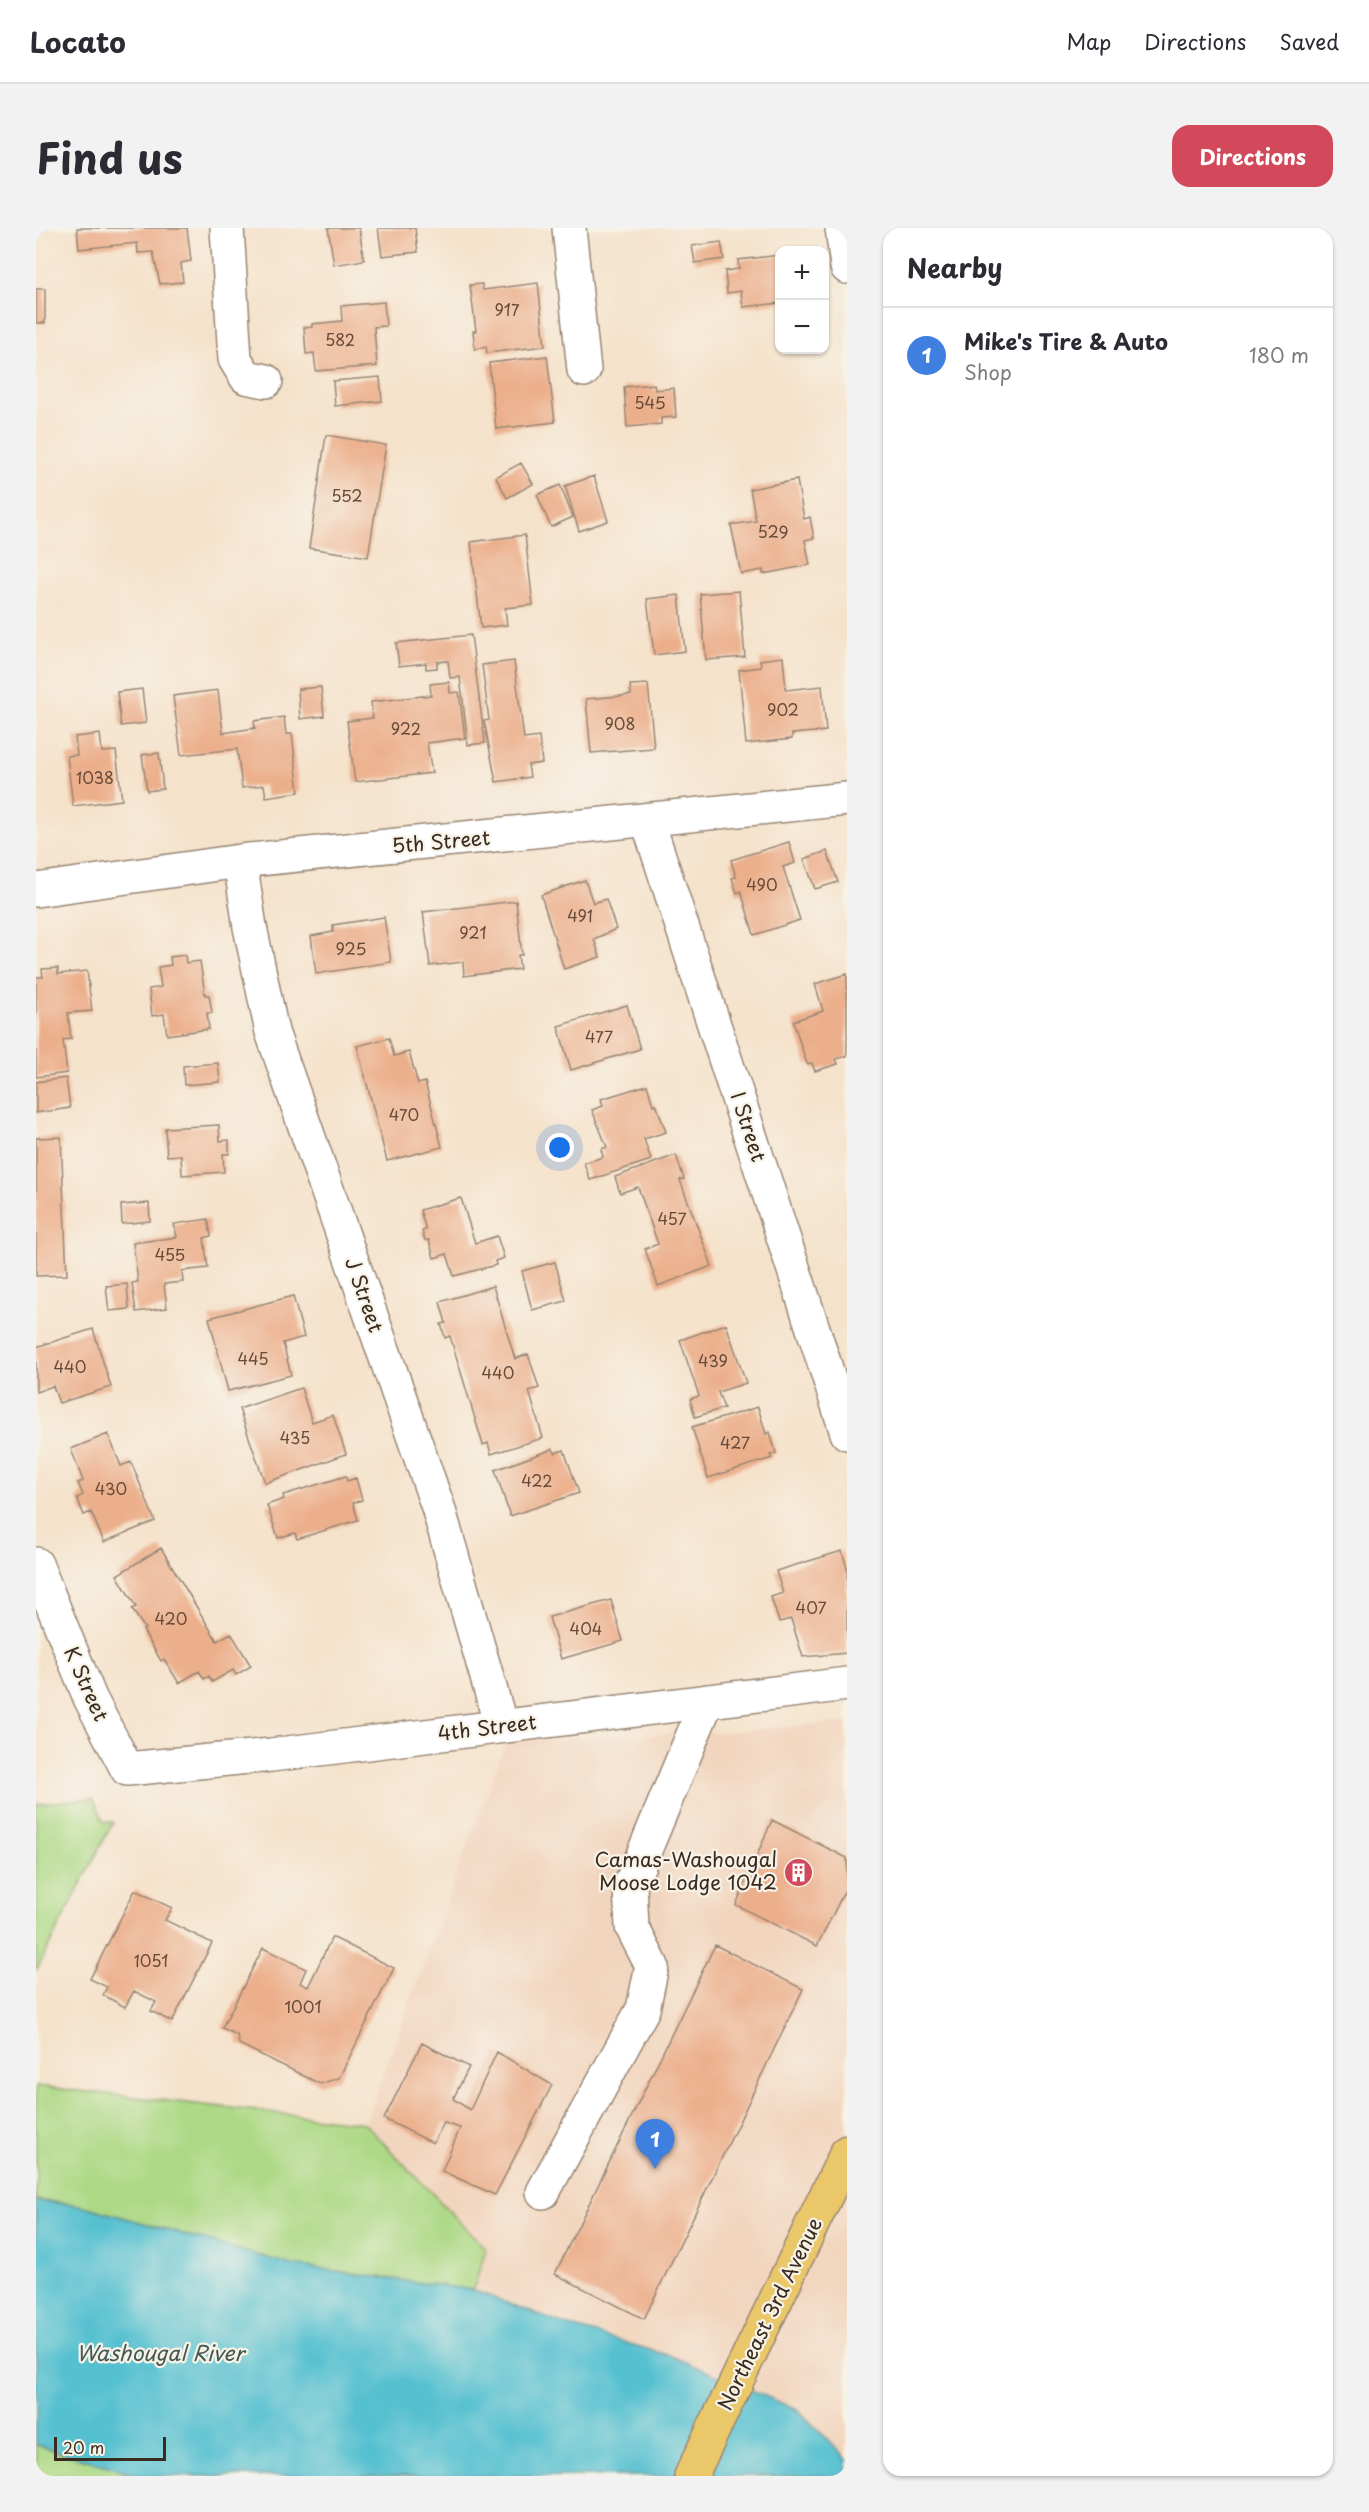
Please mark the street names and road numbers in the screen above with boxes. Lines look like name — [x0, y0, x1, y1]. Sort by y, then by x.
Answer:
street label: 5th Street — [391, 822, 491, 860]
street label: I Street — [724, 1088, 774, 1165]
street label: J Street — [338, 1253, 392, 1336]
street label: K Street — [57, 1641, 117, 1726]
street label: 4th Street — [436, 1706, 538, 1748]
street label: Northeast 3rd Avenue — [709, 2212, 829, 2415]

